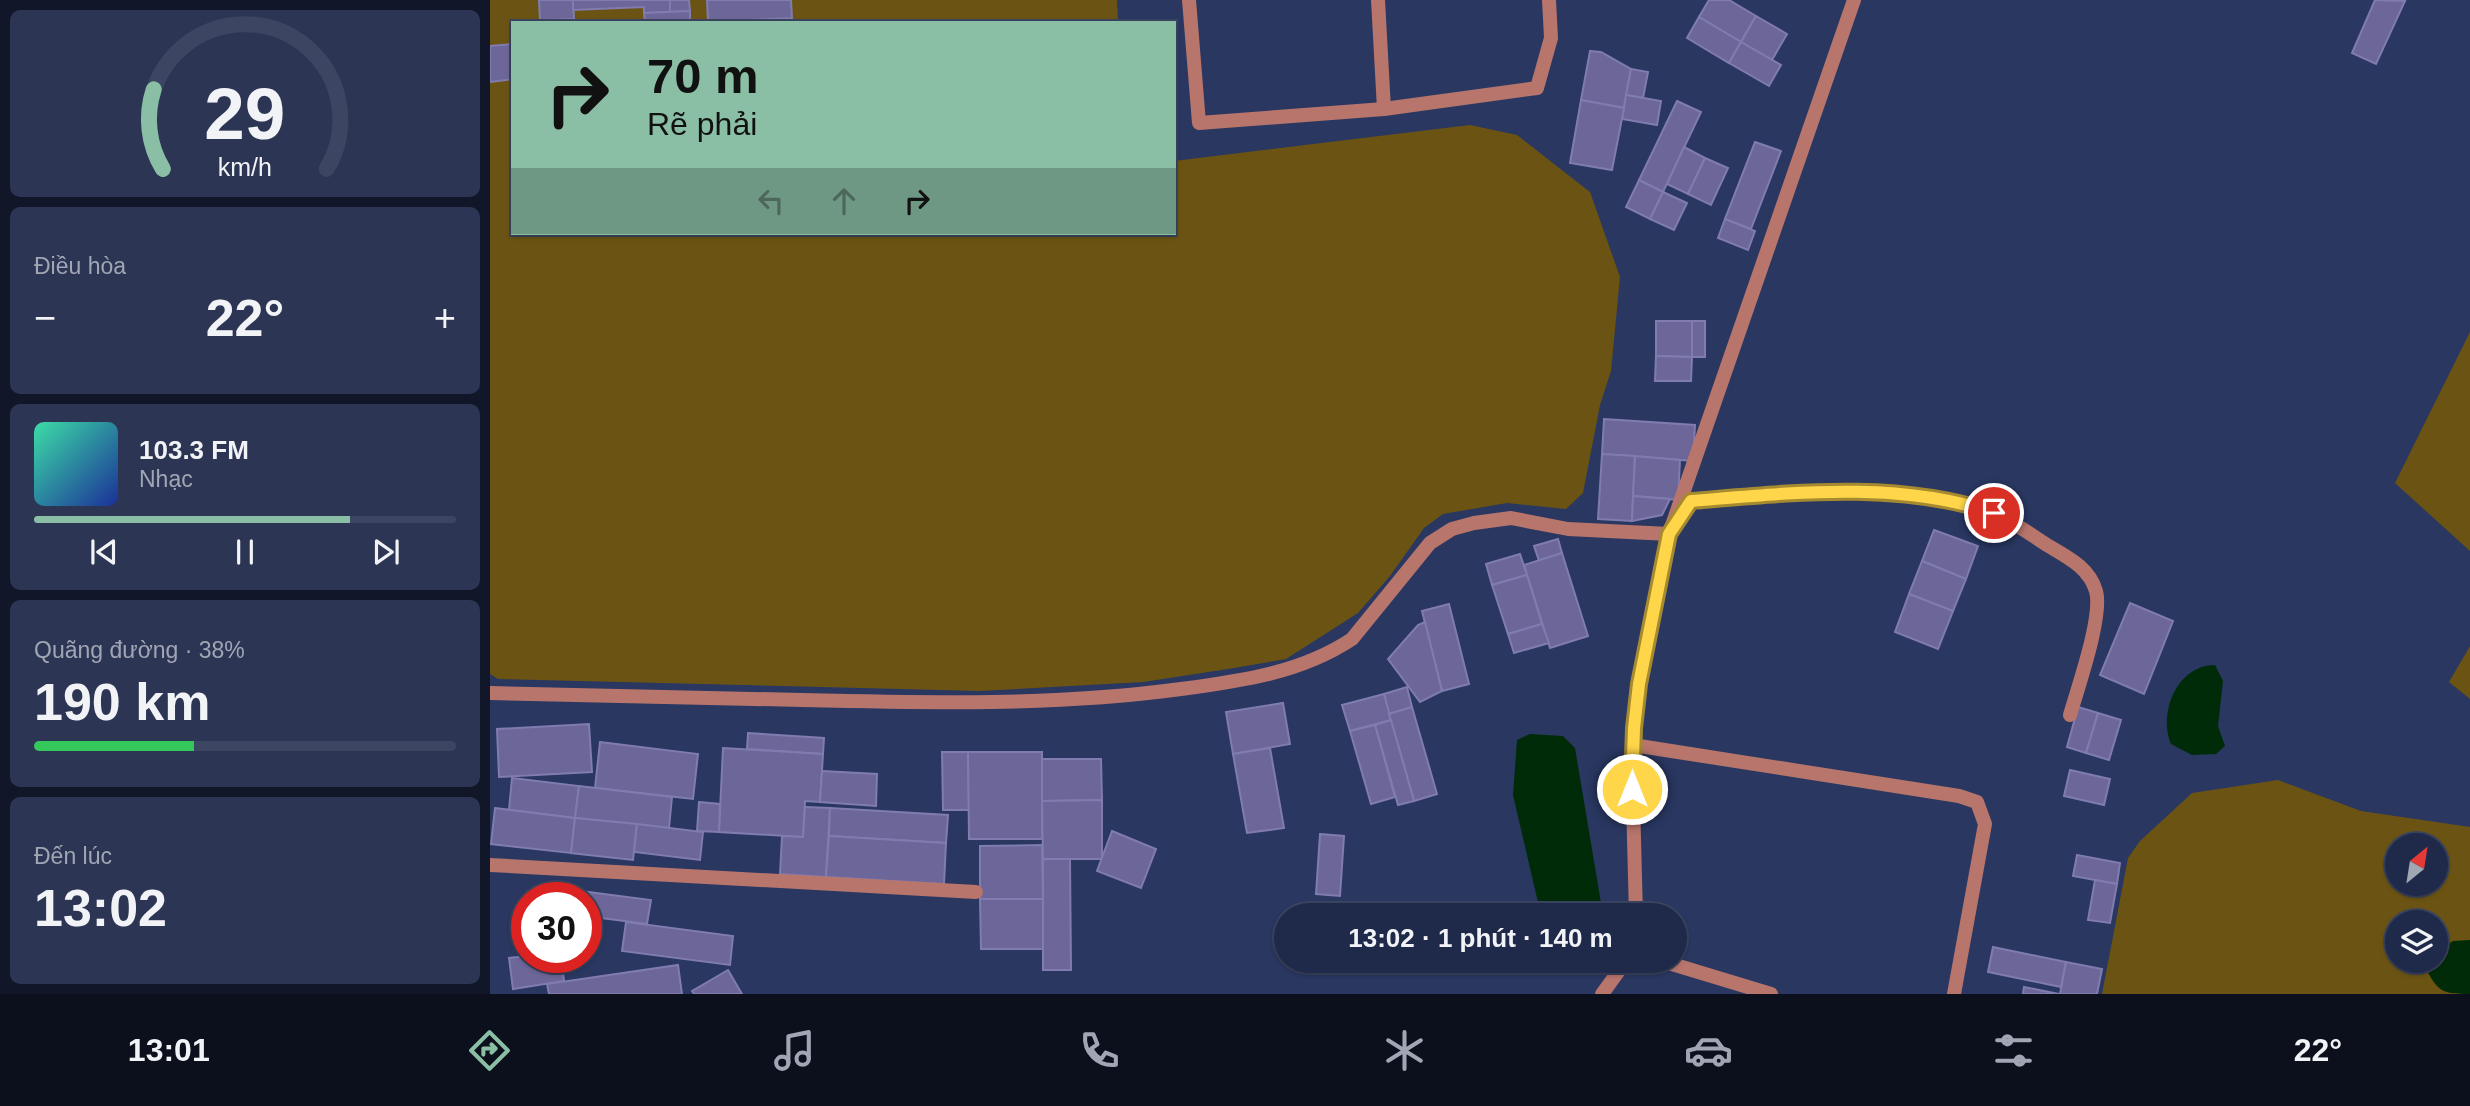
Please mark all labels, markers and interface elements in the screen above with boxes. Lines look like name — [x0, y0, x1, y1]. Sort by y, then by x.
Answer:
icon: right — [532, 49, 623, 140]
text: 70 m — [647, 49, 759, 103]
text: 29 — [205, 74, 285, 155]
text: Rẽ phải — [647, 106, 757, 142]
text: km/h — [218, 153, 272, 181]
icon: left — [752, 182, 790, 220]
icon: ahead — [825, 182, 863, 220]
icon: right — [898, 182, 936, 220]
text: Điều hòa — [34, 253, 126, 279]
text: 22° — [206, 289, 284, 347]
text: − — [34, 297, 56, 339]
text: + — [434, 297, 456, 339]
text: 103.3 FM — [139, 435, 249, 465]
text: Nhạc — [139, 466, 193, 492]
pin — [1964, 483, 2024, 543]
icon: arrive — [1975, 494, 2013, 532]
icon: previous — [85, 533, 123, 571]
icon: pause — [226, 533, 264, 571]
icon: next — [367, 533, 405, 571]
text: Quãng đường · 38% — [34, 637, 245, 663]
text: 190 km — [34, 673, 210, 731]
position arrow — [1595, 752, 1669, 826]
north arrow — [2385, 833, 2448, 896]
map controls — [2385, 833, 2448, 973]
text: Đến lúc — [34, 843, 112, 869]
text: 13:02 — [34, 879, 167, 937]
speed limit sign: 30 — [511, 882, 602, 973]
button: layers — [2385, 910, 2448, 973]
text: 13:02 · 1 phút · 140 m — [1348, 923, 1613, 953]
icon: directions — [465, 1026, 514, 1075]
icon: music — [770, 1026, 819, 1075]
icon: phone — [1075, 1026, 1124, 1075]
icon: climate — [1380, 1026, 1429, 1075]
icon: car — [1684, 1026, 1733, 1075]
icon: filters — [1989, 1026, 2038, 1075]
text: 13:01 — [128, 1032, 210, 1068]
text: 22° — [2294, 1032, 2342, 1068]

